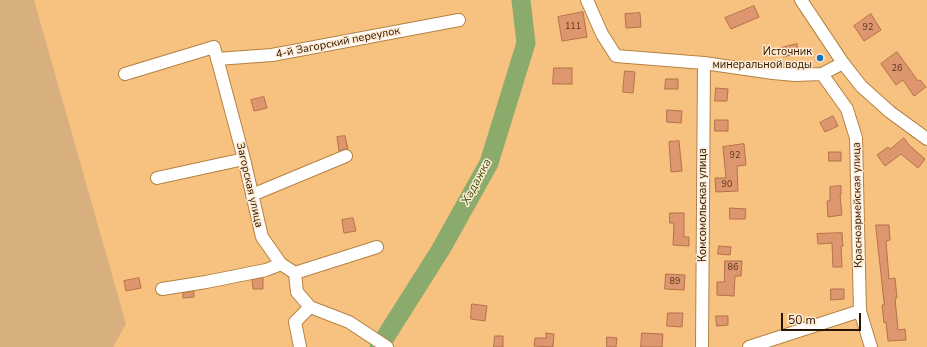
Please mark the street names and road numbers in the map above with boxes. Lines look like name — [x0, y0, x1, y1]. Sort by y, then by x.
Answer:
street label: 4-й Загорский переулок — [275, 24, 401, 62]
street label: Загорская улица — [233, 141, 265, 229]
street label: Красноармейская улица — [850, 142, 866, 268]
street label: Комсомольская улица — [696, 148, 710, 262]

